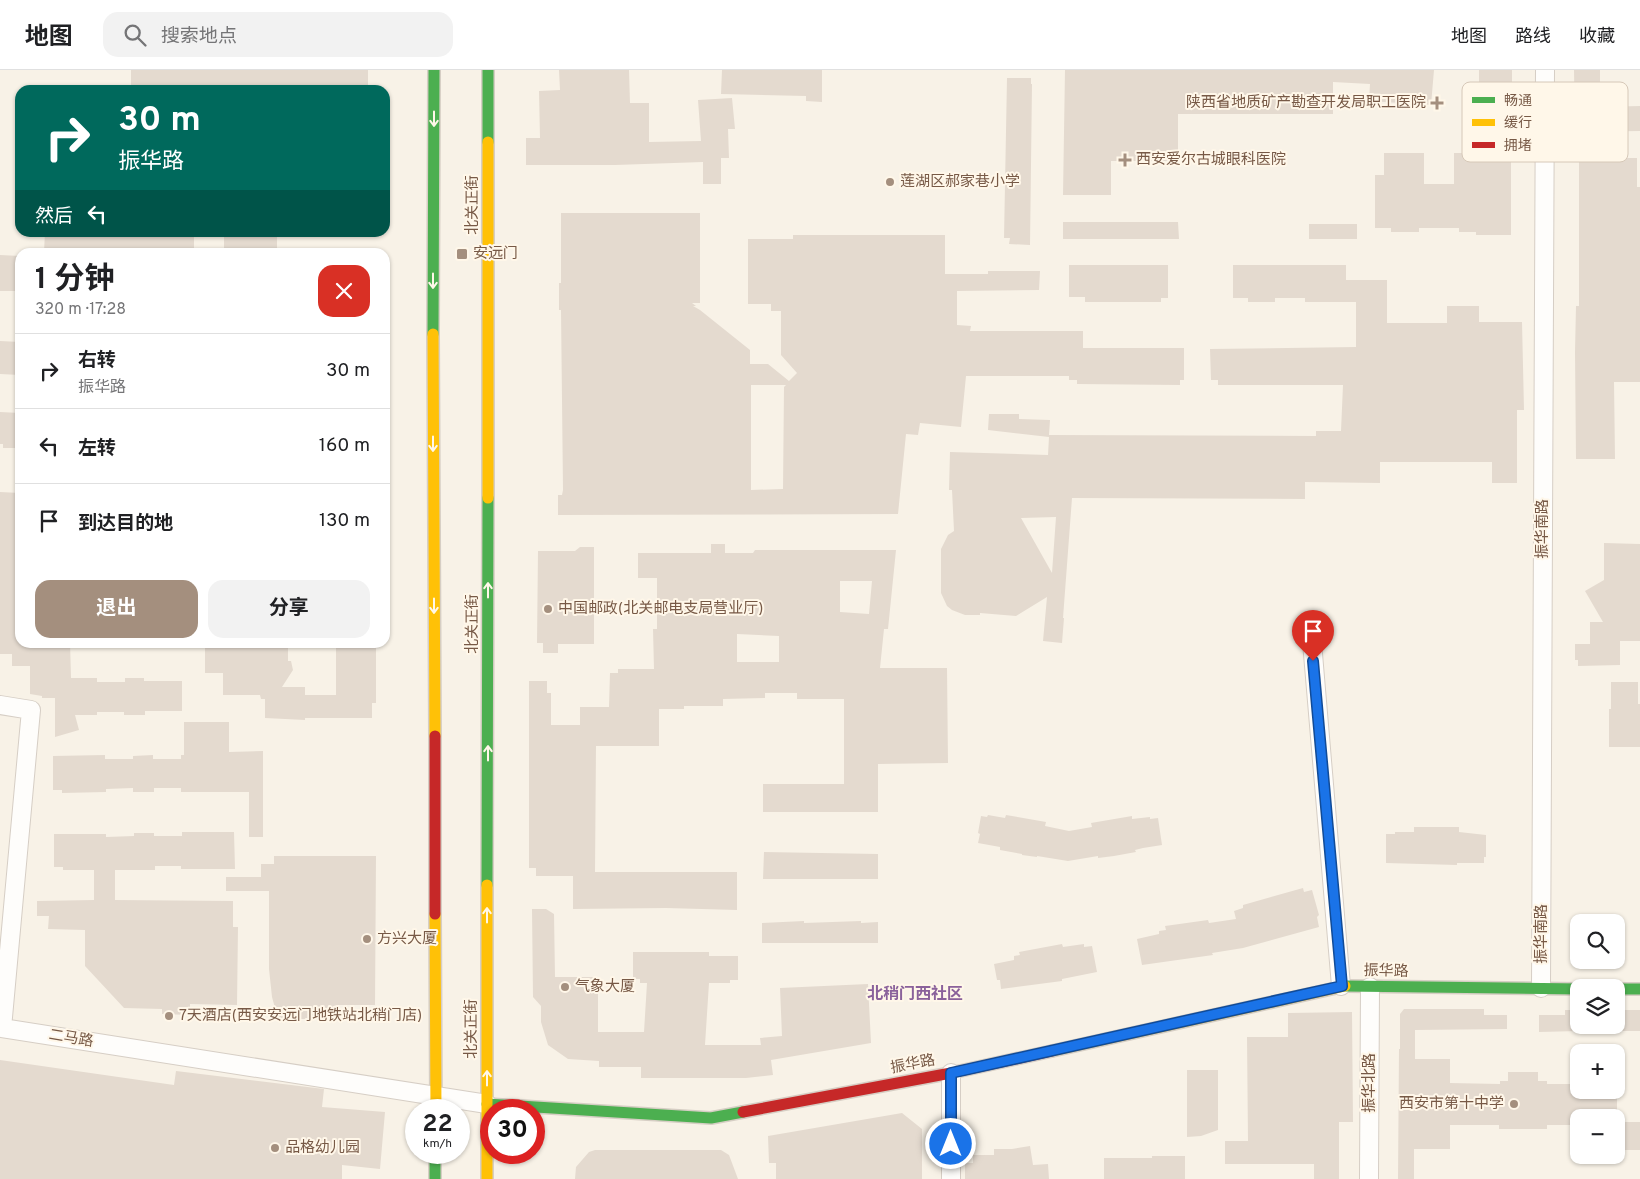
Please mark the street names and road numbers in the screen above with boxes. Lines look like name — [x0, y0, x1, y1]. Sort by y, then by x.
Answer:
street label: 北关正街 — [463, 175, 483, 235]
street label: 振华南路 — [1533, 499, 1553, 559]
street label: 北关正街 — [463, 594, 483, 654]
street label: 振华南路 — [1532, 904, 1552, 964]
street label: 振华路 — [1363, 961, 1409, 982]
street label: 北关正街 — [462, 999, 482, 1059]
street label: 二马路 — [47, 1026, 95, 1052]
street label: 振华路 — [889, 1050, 937, 1079]
street label: 振华北路 — [1360, 1053, 1380, 1113]

